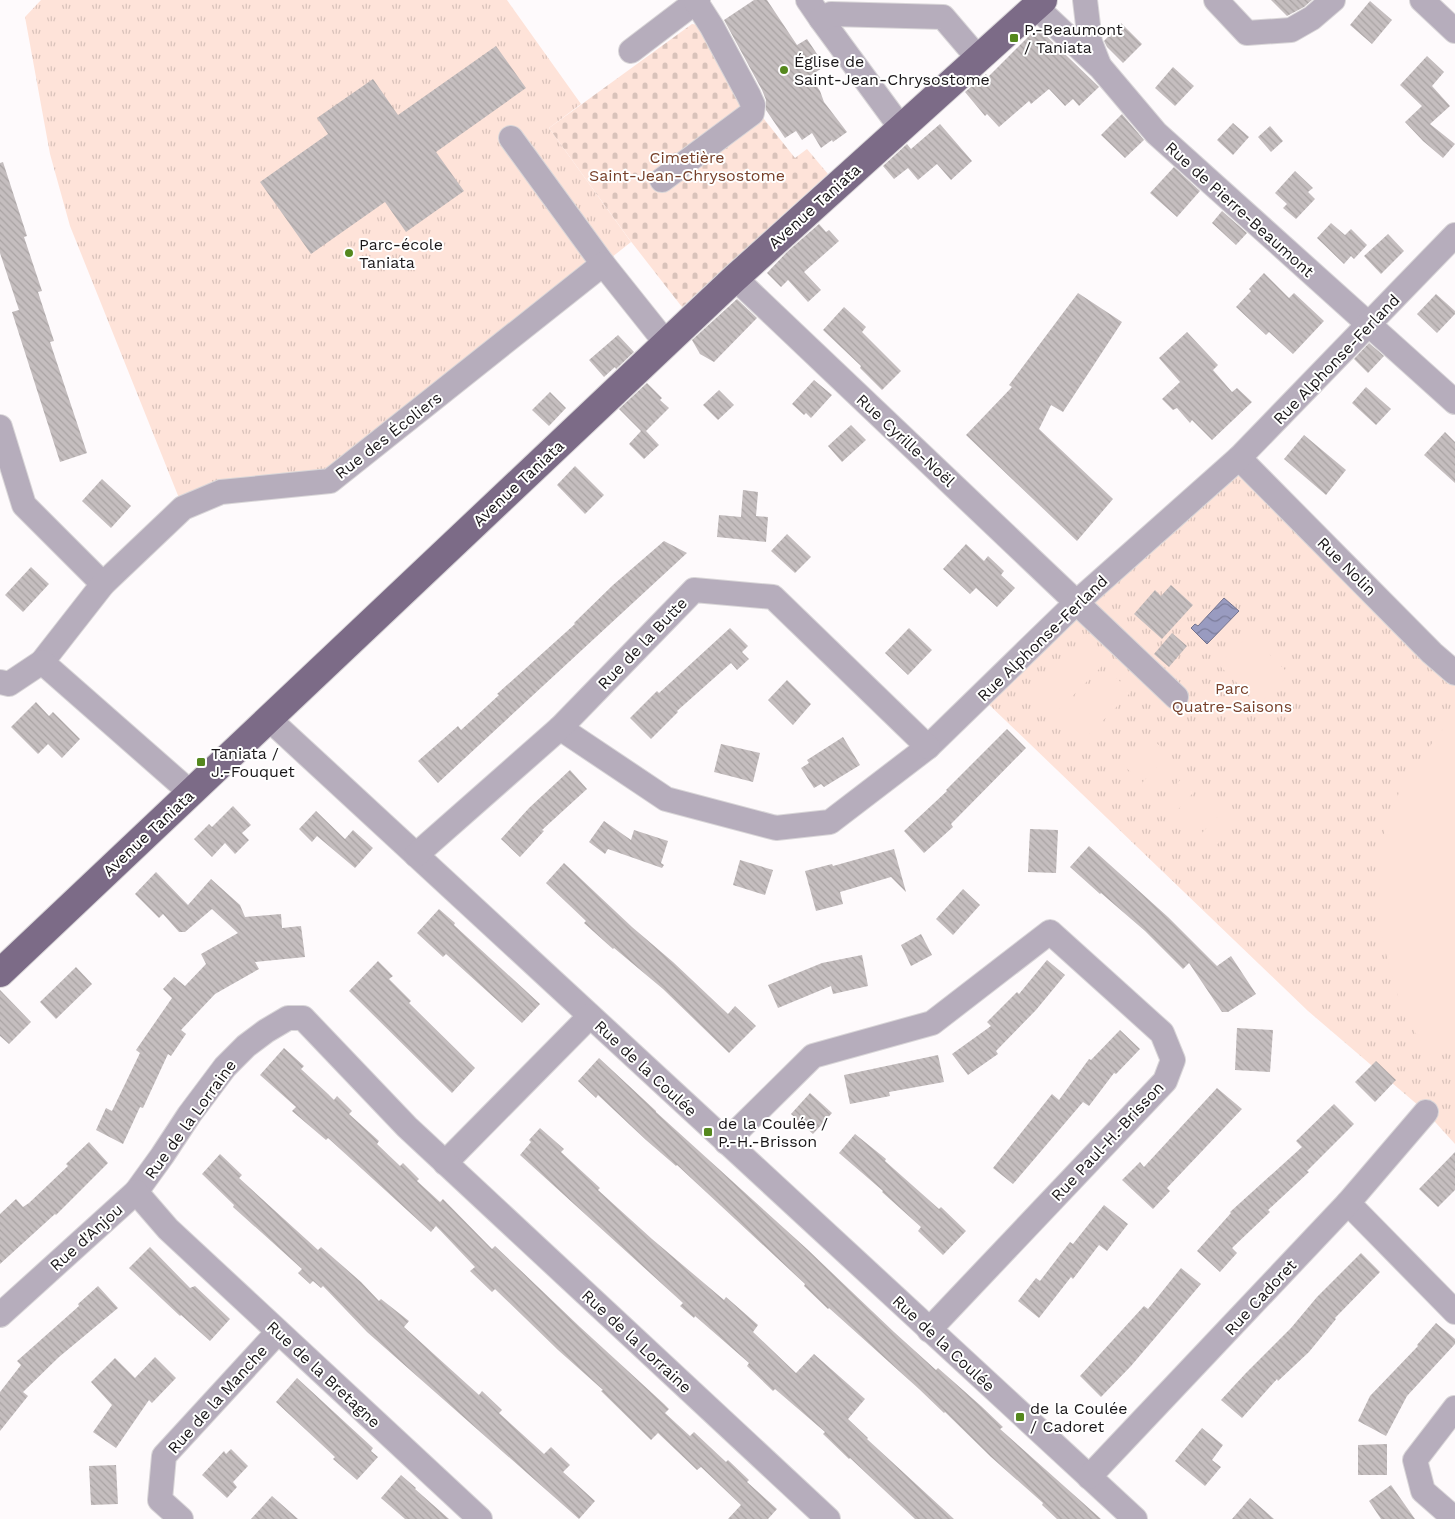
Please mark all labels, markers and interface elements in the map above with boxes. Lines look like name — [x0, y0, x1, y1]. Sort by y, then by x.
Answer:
place label: P.-Beaumont / Taniata — [1024, 20, 1123, 57]
marker: P.-Beaumont / Taniata — [1008, 32, 1020, 44]
place label: Église de Saint-Jean-Chrysostome — [794, 52, 990, 89]
marker: Église de Saint-Jean-Chrysostome — [778, 64, 790, 76]
street label: Rue de Pierre-Beaumont — [1162, 138, 1318, 281]
park label: Cimetière Saint-Jean-Chrysostome — [589, 148, 785, 185]
street label: Avenue Taniata — [764, 160, 864, 253]
place label: Parc-école Taniata — [359, 235, 443, 272]
marker: Parc-école Taniata — [343, 247, 355, 259]
street label: Rue Alphonse-Ferland — [1269, 290, 1404, 428]
street label: Rue des Écoliers — [331, 388, 445, 483]
street label: Rue Cyrille-Noël — [853, 390, 959, 491]
street label: Avenue Taniata — [469, 436, 568, 530]
street label: Rue Nolin — [1313, 533, 1380, 600]
street label: Rue Alphonse-Ferland — [973, 571, 1111, 706]
street label: Rue de la Butte — [594, 593, 691, 693]
park label: Parc Quatre-Saisons — [1172, 679, 1292, 716]
place label: Taniata / J.-Fouquet — [211, 744, 295, 781]
marker: Taniata / J.-Fouquet — [195, 756, 207, 768]
street label: Avenue Taniata — [99, 786, 198, 880]
street label: Rue de la Coulée — [591, 1016, 701, 1121]
street label: Rue de la Lorraine — [141, 1056, 240, 1183]
street label: Rue Paul-H.-Brisson — [1047, 1078, 1168, 1205]
place label: de la Coulée / P.-H.-Brisson — [718, 1114, 828, 1151]
marker: de la Coulée / P.-H.-Brisson — [702, 1126, 714, 1138]
street label: Rue d'Anjou — [46, 1200, 127, 1275]
street label: Rue Cadoret — [1220, 1255, 1300, 1339]
street label: Rue de la Lorraine — [578, 1286, 695, 1397]
street label: Rue de la Coulée — [889, 1291, 999, 1396]
street label: Rue de la Bretagne — [263, 1317, 384, 1432]
street label: Rue de la Manche — [164, 1341, 271, 1457]
place label: de la Coulée / Cadoret — [1030, 1399, 1128, 1436]
marker: de la Coulée / Cadoret — [1014, 1411, 1026, 1423]

